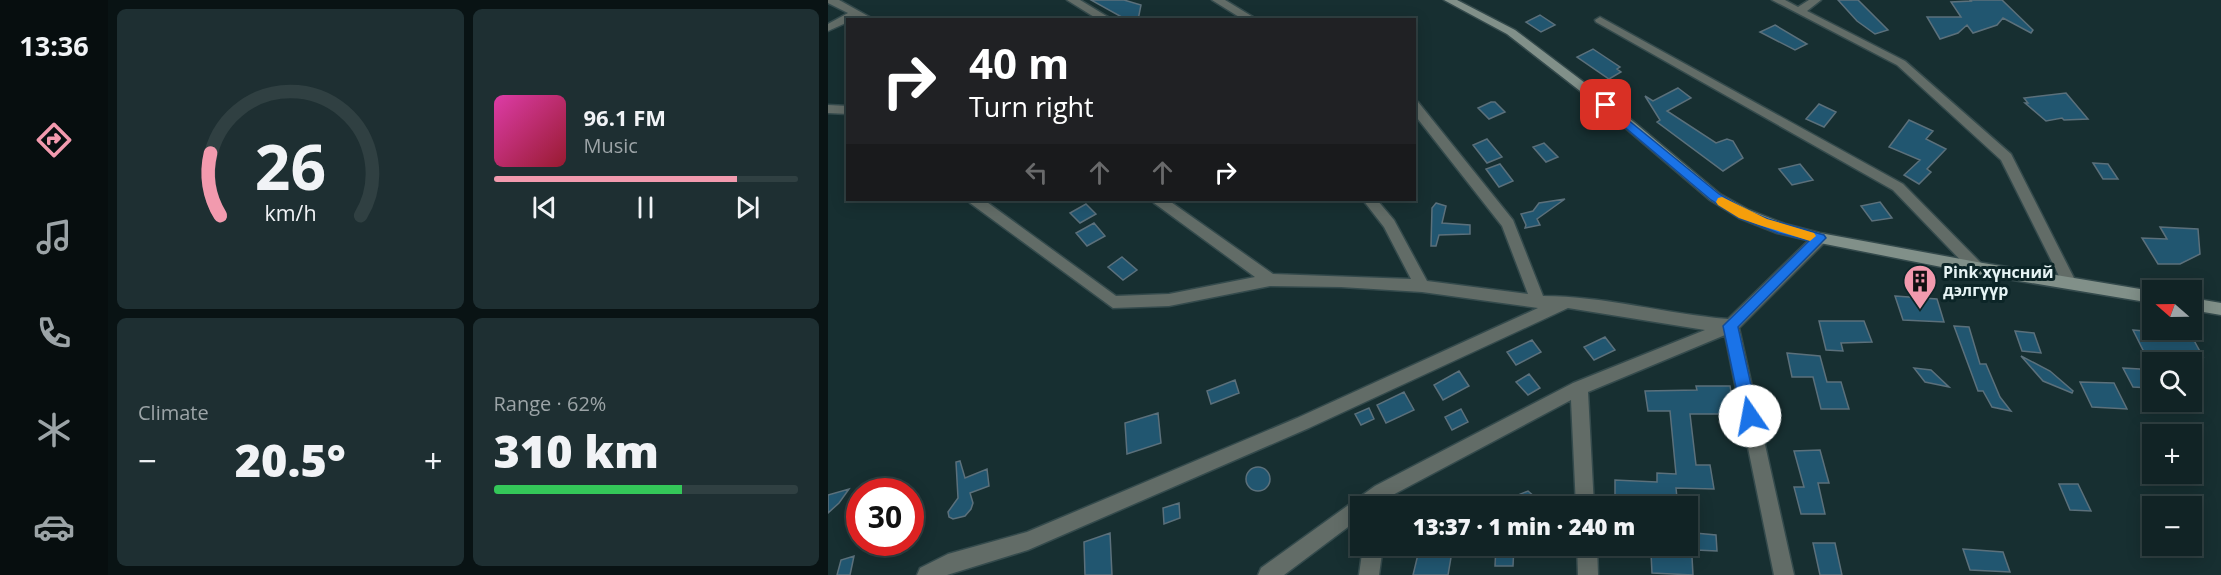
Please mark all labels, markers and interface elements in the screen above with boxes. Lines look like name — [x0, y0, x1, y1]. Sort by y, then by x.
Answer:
text: 13:36 — [19, 27, 89, 64]
text: 40 m — [969, 34, 1069, 91]
icon: right — [870, 42, 948, 120]
pin — [1580, 79, 1631, 130]
text: Turn right — [969, 88, 1094, 125]
icon: arrive — [1589, 88, 1622, 121]
text: 96.1 FM — [584, 102, 666, 132]
icon: directions — [33, 119, 75, 161]
text: 26 — [255, 123, 326, 208]
text: Music — [584, 132, 638, 159]
icon: left — [1020, 156, 1053, 189]
icon: ahead — [1083, 156, 1116, 189]
icon: ahead — [1146, 156, 1179, 189]
icon: right — [1209, 156, 1242, 189]
icon: previous — [528, 191, 561, 224]
icon: pause — [629, 191, 662, 224]
icon: next — [731, 191, 764, 224]
text: km/h — [264, 199, 316, 228]
icon: music — [33, 216, 75, 258]
place label: Pink хүнсний дэлгүүр — [1943, 261, 2053, 301]
building icon: Pink хүнсний дэлгүүр — [1902, 263, 1938, 310]
north arrow — [2142, 280, 2202, 340]
map controls — [2142, 280, 2202, 556]
icon: phone — [33, 312, 75, 354]
button: search — [2142, 352, 2202, 412]
position arrow — [1718, 384, 1782, 448]
text: Range · 62% — [494, 390, 606, 417]
text: Climate — [138, 399, 209, 426]
icon: climate — [33, 409, 75, 451]
text: 310 km — [494, 420, 659, 481]
button: + — [2142, 424, 2202, 484]
text: 20.5° — [235, 429, 346, 490]
text: − — [138, 438, 157, 483]
text: + — [424, 438, 443, 483]
speed limit sign: 30 — [846, 478, 924, 556]
button: − — [2142, 496, 2202, 556]
icon: car — [33, 506, 75, 548]
text: 13:37 · 1 min · 240 m — [1413, 511, 1635, 541]

